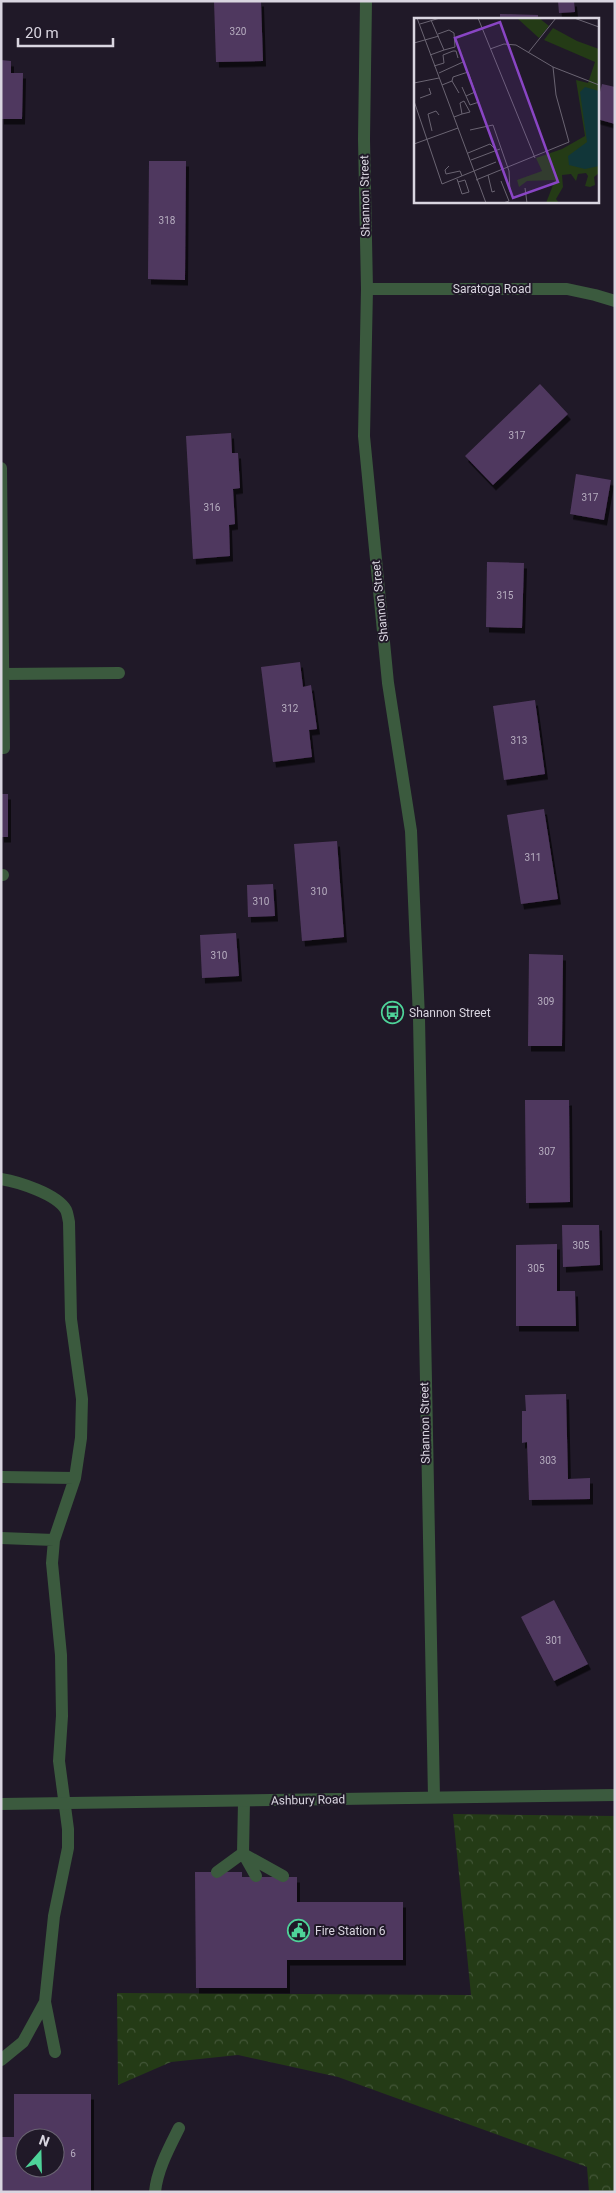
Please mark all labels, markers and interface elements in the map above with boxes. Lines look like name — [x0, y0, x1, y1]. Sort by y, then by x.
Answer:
scale bar — [18, 15, 112, 47]
inset map — [414, 18, 598, 202]
text: 20 m — [25, 24, 59, 42]
house number: 320 — [230, 26, 247, 37]
street label: Shannon Street — [357, 155, 373, 237]
house number: 318 — [159, 215, 176, 226]
street label: Saratoga Road — [453, 282, 531, 296]
house number: 317 — [509, 430, 526, 441]
house number: 317 — [582, 492, 599, 503]
house number: 316 — [204, 502, 221, 513]
street label: Shannon Street — [369, 560, 391, 642]
house number: 315 — [497, 590, 514, 601]
house number: 312 — [282, 703, 299, 714]
house number: 313 — [511, 735, 527, 746]
house number: 311 — [525, 852, 541, 863]
house number: 310 — [311, 886, 328, 897]
house number: 310 — [253, 896, 270, 907]
house number: 310 — [211, 950, 228, 961]
house number: 309 — [538, 996, 554, 1007]
bus stop icon: Shannon Street — [381, 1001, 405, 1025]
place label: Shannon Street — [409, 1006, 491, 1020]
house number: 307 — [539, 1146, 556, 1157]
house number: 305 — [573, 1240, 590, 1251]
house number: 305 — [528, 1263, 545, 1274]
street label: Shannon Street — [417, 1382, 433, 1464]
house number: 303 — [540, 1455, 556, 1466]
house number: 301 — [546, 1635, 562, 1646]
street label: Ashbury Road — [271, 1792, 345, 1808]
public building icon: Fire Station 6 — [287, 1919, 311, 1943]
place label: Fire Station 6 — [315, 1924, 386, 1938]
north arrow — [15, 2128, 65, 2178]
text: N — [37, 2132, 52, 2150]
house number: 6 — [70, 2148, 76, 2159]

